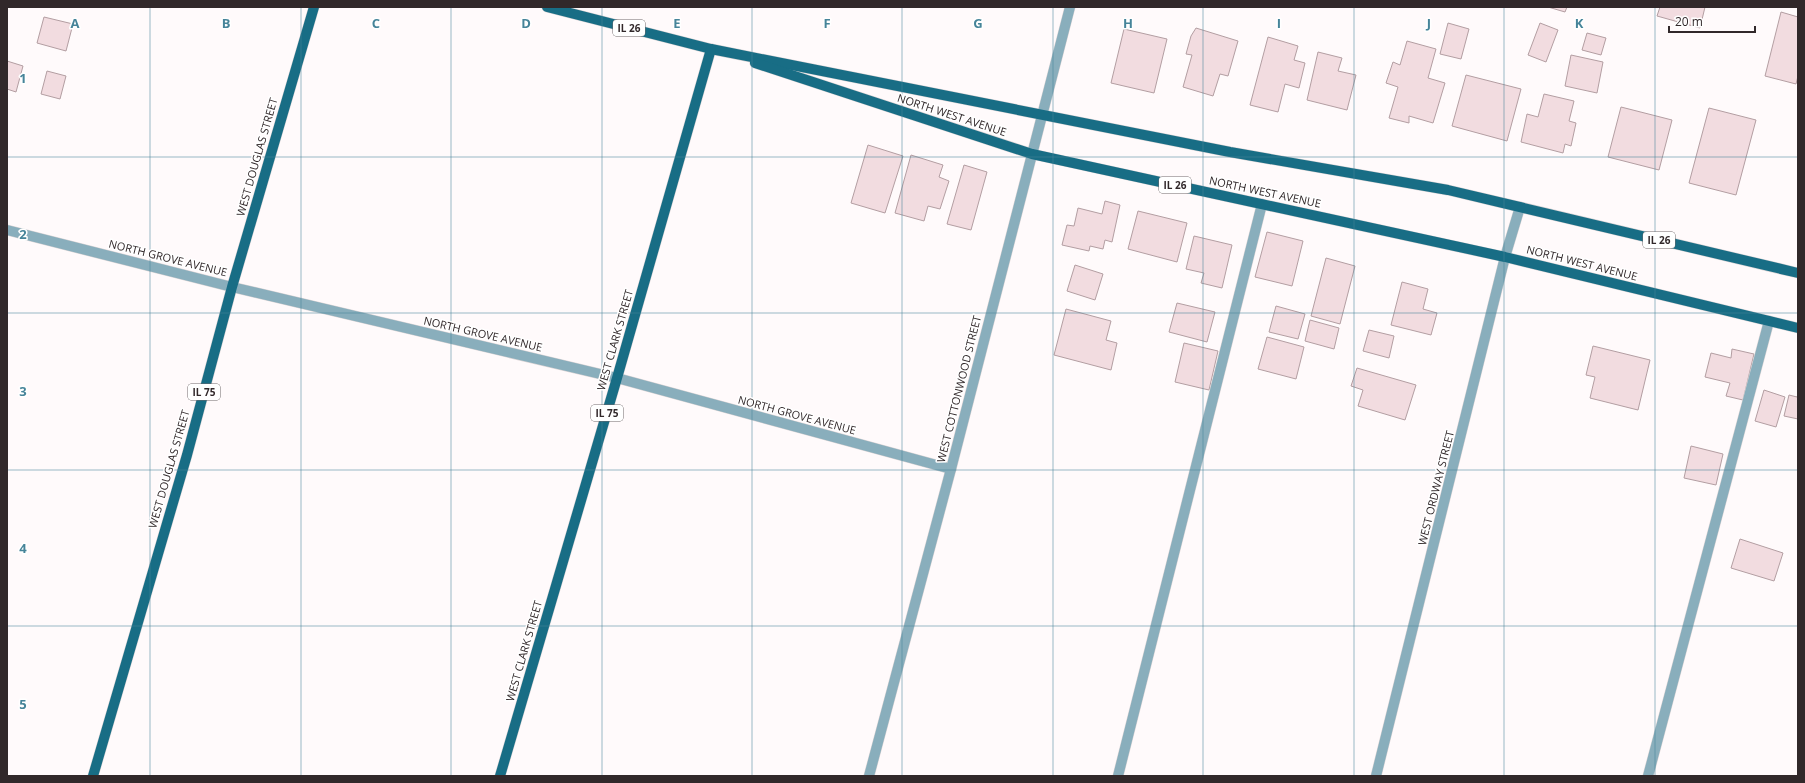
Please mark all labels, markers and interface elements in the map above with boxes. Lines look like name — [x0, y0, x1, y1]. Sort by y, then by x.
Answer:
scale bar — [1669, 8, 1755, 34]
text: 20 m — [1675, 13, 1703, 30]
text: A — [71, 14, 80, 32]
text: B — [222, 14, 231, 32]
text: C — [372, 14, 380, 32]
text: D — [521, 14, 531, 32]
text: E — [673, 14, 681, 32]
text: F — [823, 14, 831, 32]
text: G — [973, 14, 983, 32]
text: H — [1123, 14, 1133, 32]
text: I — [1277, 14, 1281, 32]
text: J — [1426, 14, 1431, 32]
text: K — [1575, 14, 1584, 32]
road number: IL 26 — [613, 20, 645, 36]
text: 1 — [19, 69, 27, 87]
street label: NORTH WEST AVENUE — [896, 90, 1009, 139]
street label: WEST DOUGLAS STREET — [232, 96, 281, 218]
street label: NORTH WEST AVENUE — [1208, 172, 1322, 211]
road number: IL 26 — [1159, 177, 1191, 193]
text: 2 — [19, 225, 27, 243]
road number: IL 26 — [1643, 232, 1675, 248]
street label: NORTH GROVE AVENUE — [107, 236, 229, 279]
street label: NORTH WEST AVENUE — [1525, 241, 1639, 284]
street label: WEST CLARK STREET — [593, 288, 636, 392]
street label: NORTH GROVE AVENUE — [422, 313, 544, 354]
street label: WEST COTTONWOOD STREET — [933, 314, 984, 464]
text: 3 — [19, 382, 27, 400]
road number: IL 75 — [188, 384, 220, 400]
street label: NORTH GROVE AVENUE — [736, 392, 858, 437]
road number: IL 75 — [591, 405, 623, 421]
street label: WEST DOUGLAS STREET — [144, 408, 193, 530]
street label: WEST ORDWAY STREET — [1414, 429, 1457, 547]
text: 4 — [19, 539, 27, 557]
street label: WEST CLARK STREET — [502, 599, 545, 703]
text: 5 — [19, 695, 27, 713]

